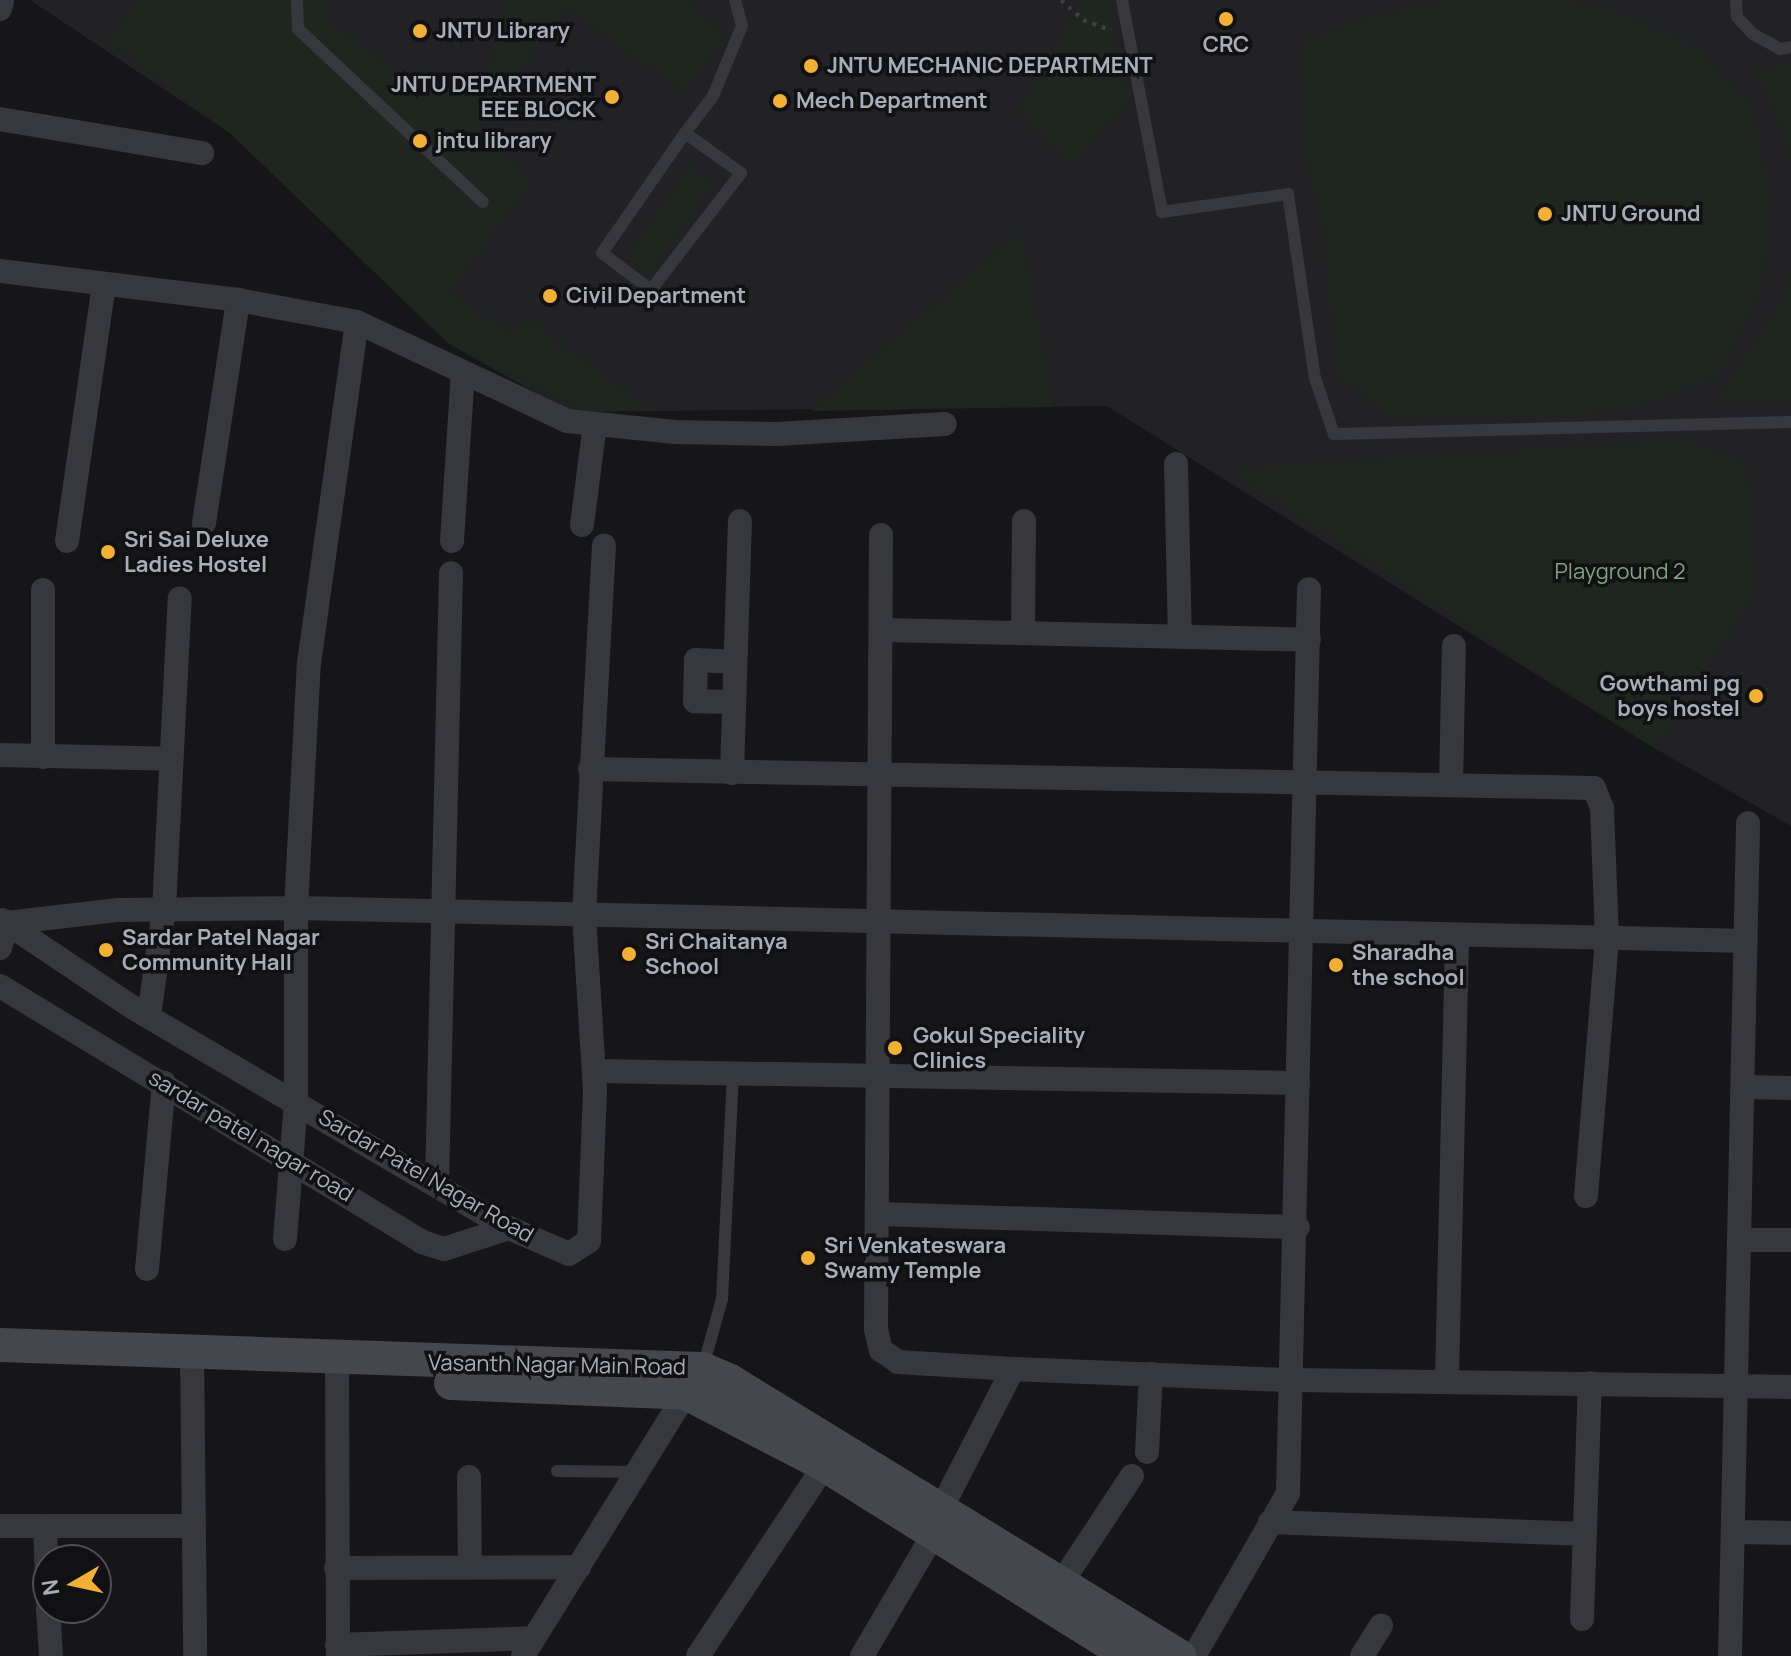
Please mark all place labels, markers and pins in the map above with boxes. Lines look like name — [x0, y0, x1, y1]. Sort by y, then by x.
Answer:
marker: CRC — [1217, 10, 1235, 28]
place label: JNTU Library — [436, 18, 570, 44]
marker: JNTU Library — [411, 22, 429, 40]
place label: CRC — [1203, 32, 1249, 58]
place label: JNTU MECHANIC DEPARTMENT — [827, 53, 1153, 79]
marker: JNTU MECHANIC DEPARTMENT — [802, 57, 820, 75]
place label: JNTU DEPARTMENT EEE BLOCK — [391, 71, 596, 122]
marker: JNTU DEPARTMENT EEE BLOCK — [603, 88, 621, 106]
place label: Mech Department — [796, 88, 988, 114]
marker: Mech Department — [771, 92, 789, 110]
place label: jntu library — [436, 128, 552, 154]
marker: jntu library — [411, 132, 429, 150]
place label: JNTU Ground — [1561, 201, 1701, 227]
marker: JNTU Ground — [1536, 205, 1554, 223]
place label: Civil Department — [566, 283, 746, 309]
marker: Civil Department — [541, 287, 559, 305]
place label: Sri Sai Deluxe Ladies Hostel — [124, 526, 269, 578]
marker: Sri Sai Deluxe Ladies Hostel — [99, 543, 117, 561]
place label: Gowthami pg boys hostel — [1600, 670, 1740, 722]
marker: Gowthami pg boys hostel — [1747, 687, 1765, 705]
place label: Sardar Patel Nagar Community Hall — [122, 924, 320, 976]
place label: Sri Chaitanya School — [645, 928, 788, 980]
place label: Sharadha the school — [1352, 939, 1465, 990]
marker: Sardar Patel Nagar Community Hall — [97, 941, 115, 959]
marker: Sri Chaitanya School — [620, 945, 638, 963]
marker: Sharadha the school — [1327, 956, 1345, 974]
place label: Gokul Speciality Clinics — [913, 1022, 1085, 1074]
marker: Gokul Speciality Clinics — [884, 1037, 906, 1059]
place label: Sri Venkateswara Swamy Temple — [824, 1232, 1006, 1284]
marker: Sri Venkateswara Swamy Temple — [799, 1249, 817, 1267]

